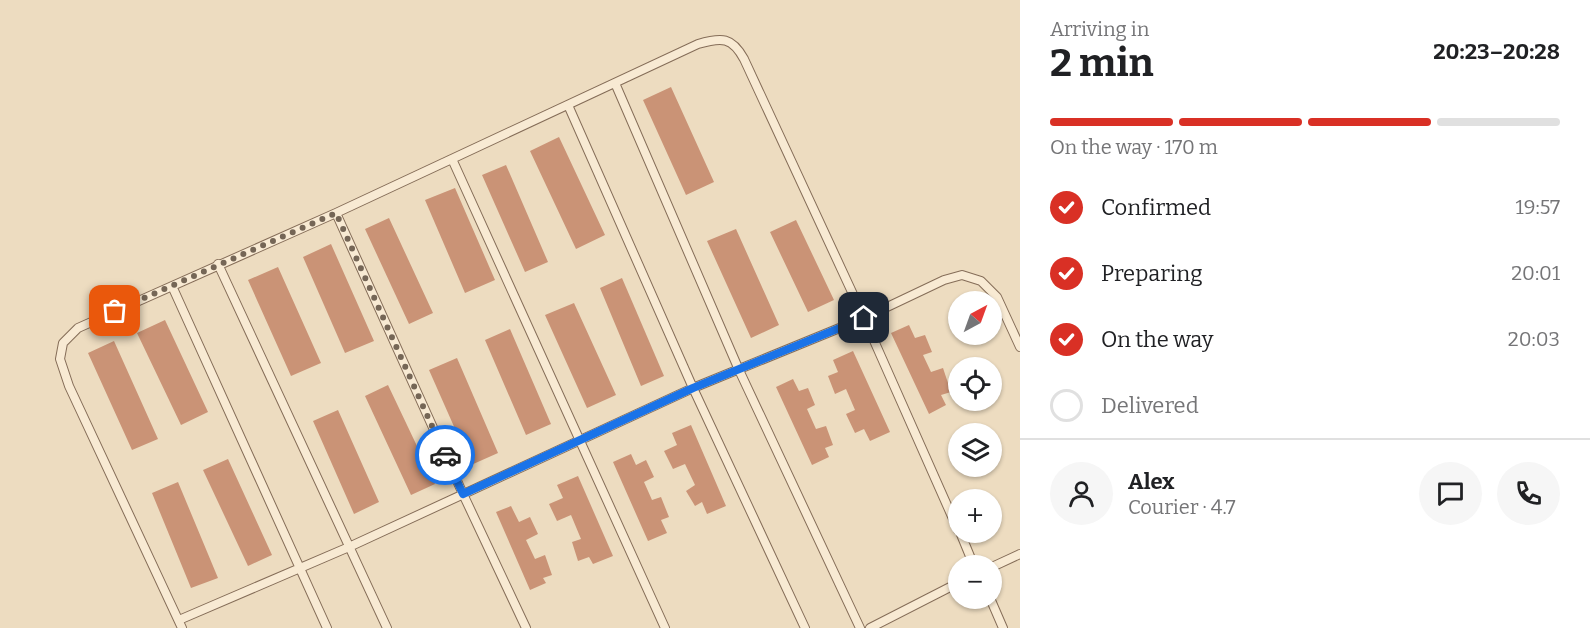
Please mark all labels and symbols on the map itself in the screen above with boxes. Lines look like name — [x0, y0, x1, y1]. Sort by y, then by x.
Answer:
pin — [89, 285, 140, 336]
north arrow — [948, 291, 1002, 345]
pin — [838, 292, 889, 343]
courier — [415, 425, 475, 485]

